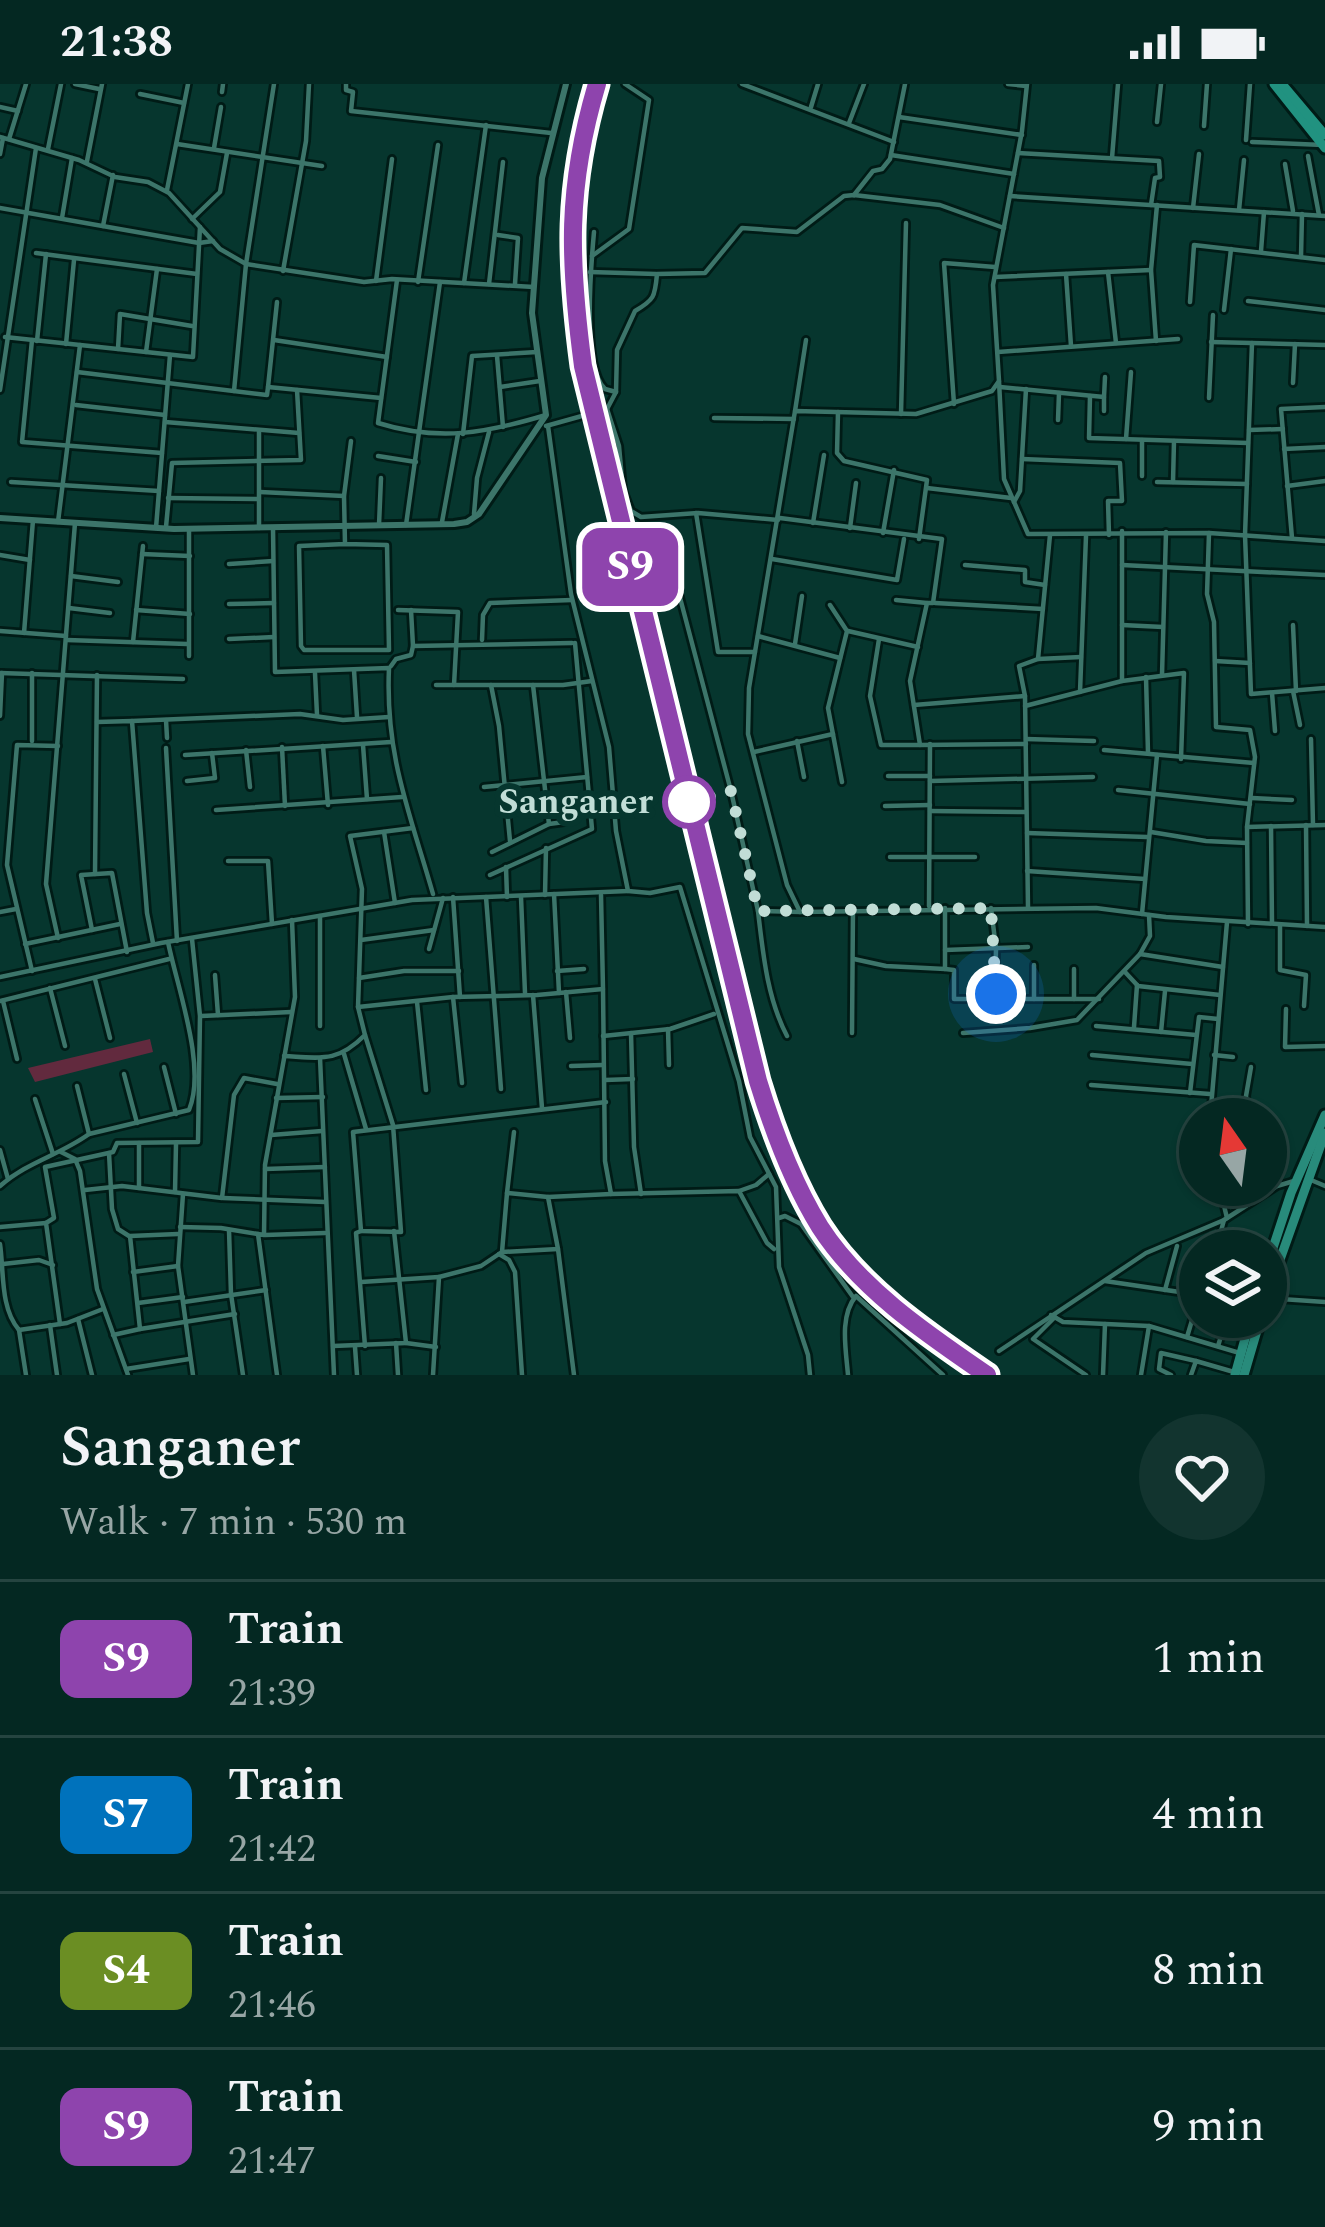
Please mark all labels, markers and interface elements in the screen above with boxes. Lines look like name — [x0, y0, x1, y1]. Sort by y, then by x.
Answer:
text: 21:38 — [60, 8, 173, 77]
line badge: S9 — [576, 528, 684, 606]
text: S9 — [606, 535, 654, 598]
place label: Sanganer — [498, 775, 654, 830]
marker: Sanganer — [664, 777, 714, 827]
your location — [966, 964, 1026, 1024]
north arrow — [1179, 1098, 1287, 1206]
map controls — [1179, 1098, 1287, 1338]
button: layers — [1179, 1230, 1287, 1338]
text: Sanganer — [60, 1405, 301, 1491]
button: heart — [1139, 1414, 1265, 1540]
text: Walk · 7 min · 530 m — [60, 1493, 407, 1552]
text: Train — [228, 1595, 344, 1664]
text: 1 min — [1152, 1624, 1265, 1693]
text: S9 — [102, 1627, 150, 1690]
text: 21:39 — [228, 1664, 316, 1723]
text: Train — [228, 1751, 344, 1820]
text: 4 min — [1152, 1780, 1265, 1849]
text: S7 — [102, 1783, 150, 1846]
text: 21:42 — [228, 1820, 316, 1879]
text: Train — [228, 1907, 344, 1976]
text: 8 min — [1152, 1936, 1265, 2005]
text: S4 — [102, 1939, 150, 2002]
text: 21:46 — [228, 1976, 316, 2035]
text: Train — [228, 2063, 344, 2132]
text: 9 min — [1152, 2092, 1265, 2161]
text: S9 — [102, 2095, 150, 2158]
text: 21:47 — [228, 2132, 316, 2191]

